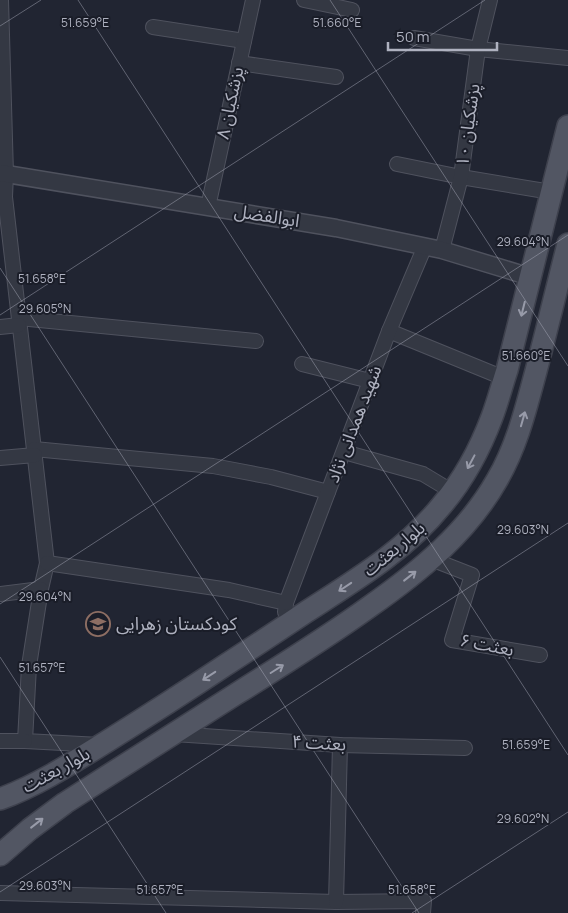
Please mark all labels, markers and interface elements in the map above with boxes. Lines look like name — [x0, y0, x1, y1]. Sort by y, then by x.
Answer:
text: 51.659°E — [61, 14, 109, 31]
text: 51.660°E — [313, 14, 361, 31]
scale bar — [388, 20, 497, 52]
text: 50 m — [396, 26, 430, 47]
street label: پزشکیان ۸ — [210, 64, 249, 141]
street label: پزشکیان ۱۰ — [449, 82, 485, 168]
street label: ابوالفضل — [233, 198, 301, 232]
text: 29.604°N — [497, 233, 549, 250]
text: 51.658°E — [18, 270, 66, 287]
text: 29.605°N — [19, 300, 71, 317]
one-way arrow — [517, 300, 527, 316]
text: 51.660°E — [502, 347, 550, 364]
street label: شهید همدانی نژاد — [320, 362, 386, 486]
one-way arrow — [518, 411, 528, 427]
one-way arrow — [466, 455, 476, 470]
street label: بلوار بعثت — [357, 515, 429, 581]
text: 29.603°N — [497, 521, 549, 538]
one-way arrow — [403, 571, 416, 582]
one-way arrow — [338, 582, 352, 592]
text: 29.604°N — [19, 588, 71, 605]
school or university icon: کودکستان زهرایی — [85, 611, 111, 637]
place label: کودکستان زهرایی — [116, 611, 237, 635]
street label: بعثت ۶ — [458, 627, 516, 661]
text: 51.657°E — [19, 659, 66, 676]
one-way arrow — [269, 664, 283, 674]
one-way arrow — [202, 672, 216, 682]
street label: بعثت ۴ — [291, 729, 347, 755]
text: 51.659°E — [502, 736, 550, 753]
street label: بلوار بعثت — [17, 741, 94, 798]
text: 29.602°N — [497, 810, 549, 827]
one-way arrow — [30, 818, 43, 829]
text: 29.603°N — [19, 877, 71, 894]
text: 51.657°E — [137, 881, 184, 898]
text: 51.658°E — [388, 881, 436, 898]

